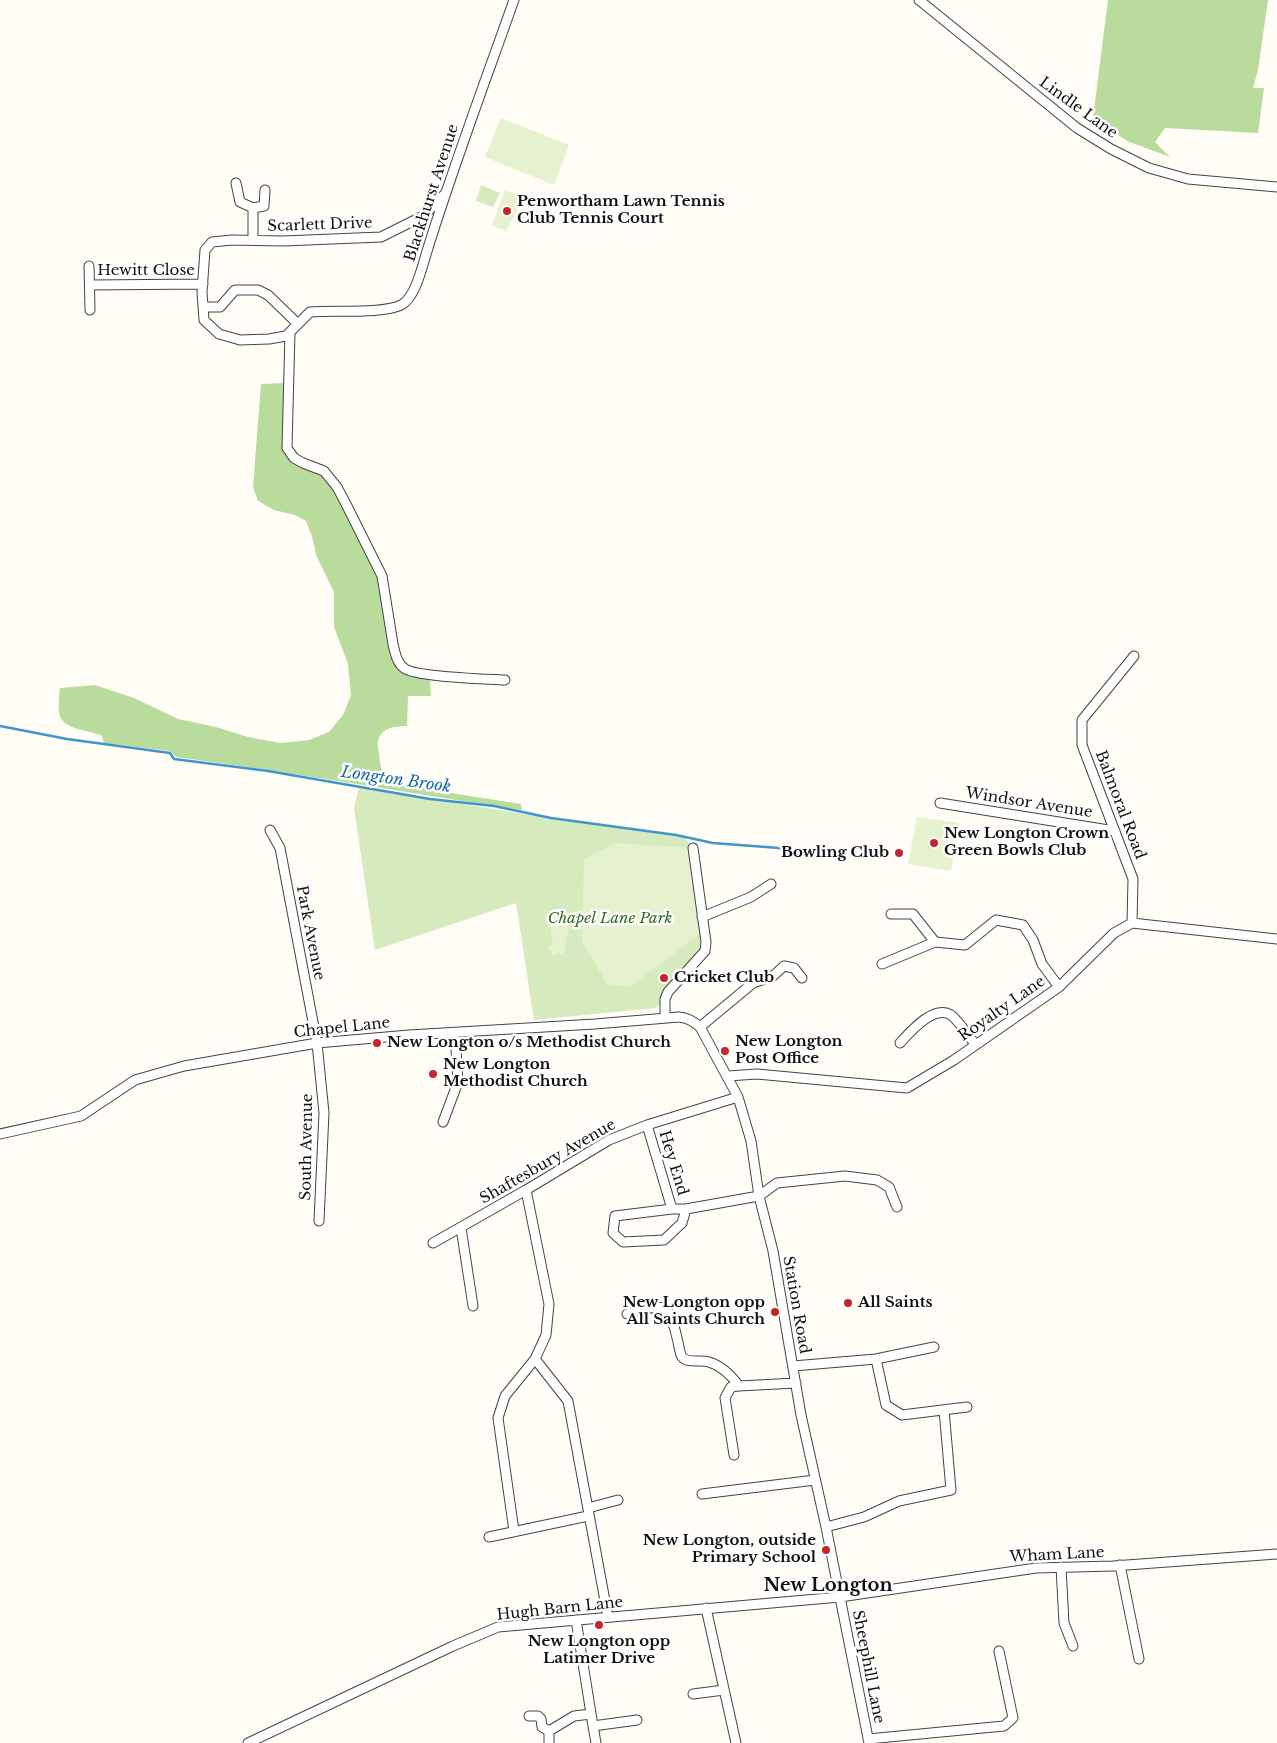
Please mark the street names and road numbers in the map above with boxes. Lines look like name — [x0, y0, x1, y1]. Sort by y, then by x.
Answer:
street label: Lindle Lane — [1035, 74, 1121, 142]
street label: Blackhurst Avenue — [401, 122, 463, 264]
street label: Scarlett Drive — [267, 214, 373, 236]
street label: Hewitt Close — [97, 262, 195, 280]
street label: Balmoral Road — [1091, 748, 1149, 862]
street label: Windsor Avenue — [964, 784, 1094, 822]
street label: Park Avenue — [292, 884, 328, 982]
street label: Royalty Lane — [955, 973, 1049, 1045]
street label: Chapel Lane — [293, 1014, 391, 1042]
street label: South Avenue — [297, 1093, 317, 1201]
street label: Shaftesbury Avenue — [477, 1116, 619, 1208]
street label: Hey End — [655, 1128, 691, 1198]
street label: Station Road — [779, 1255, 813, 1355]
street label: Wham Lane — [1009, 1544, 1105, 1566]
street label: Hugh Barn Lane — [496, 1593, 624, 1625]
street label: Sheephill Lane — [848, 1609, 888, 1725]

